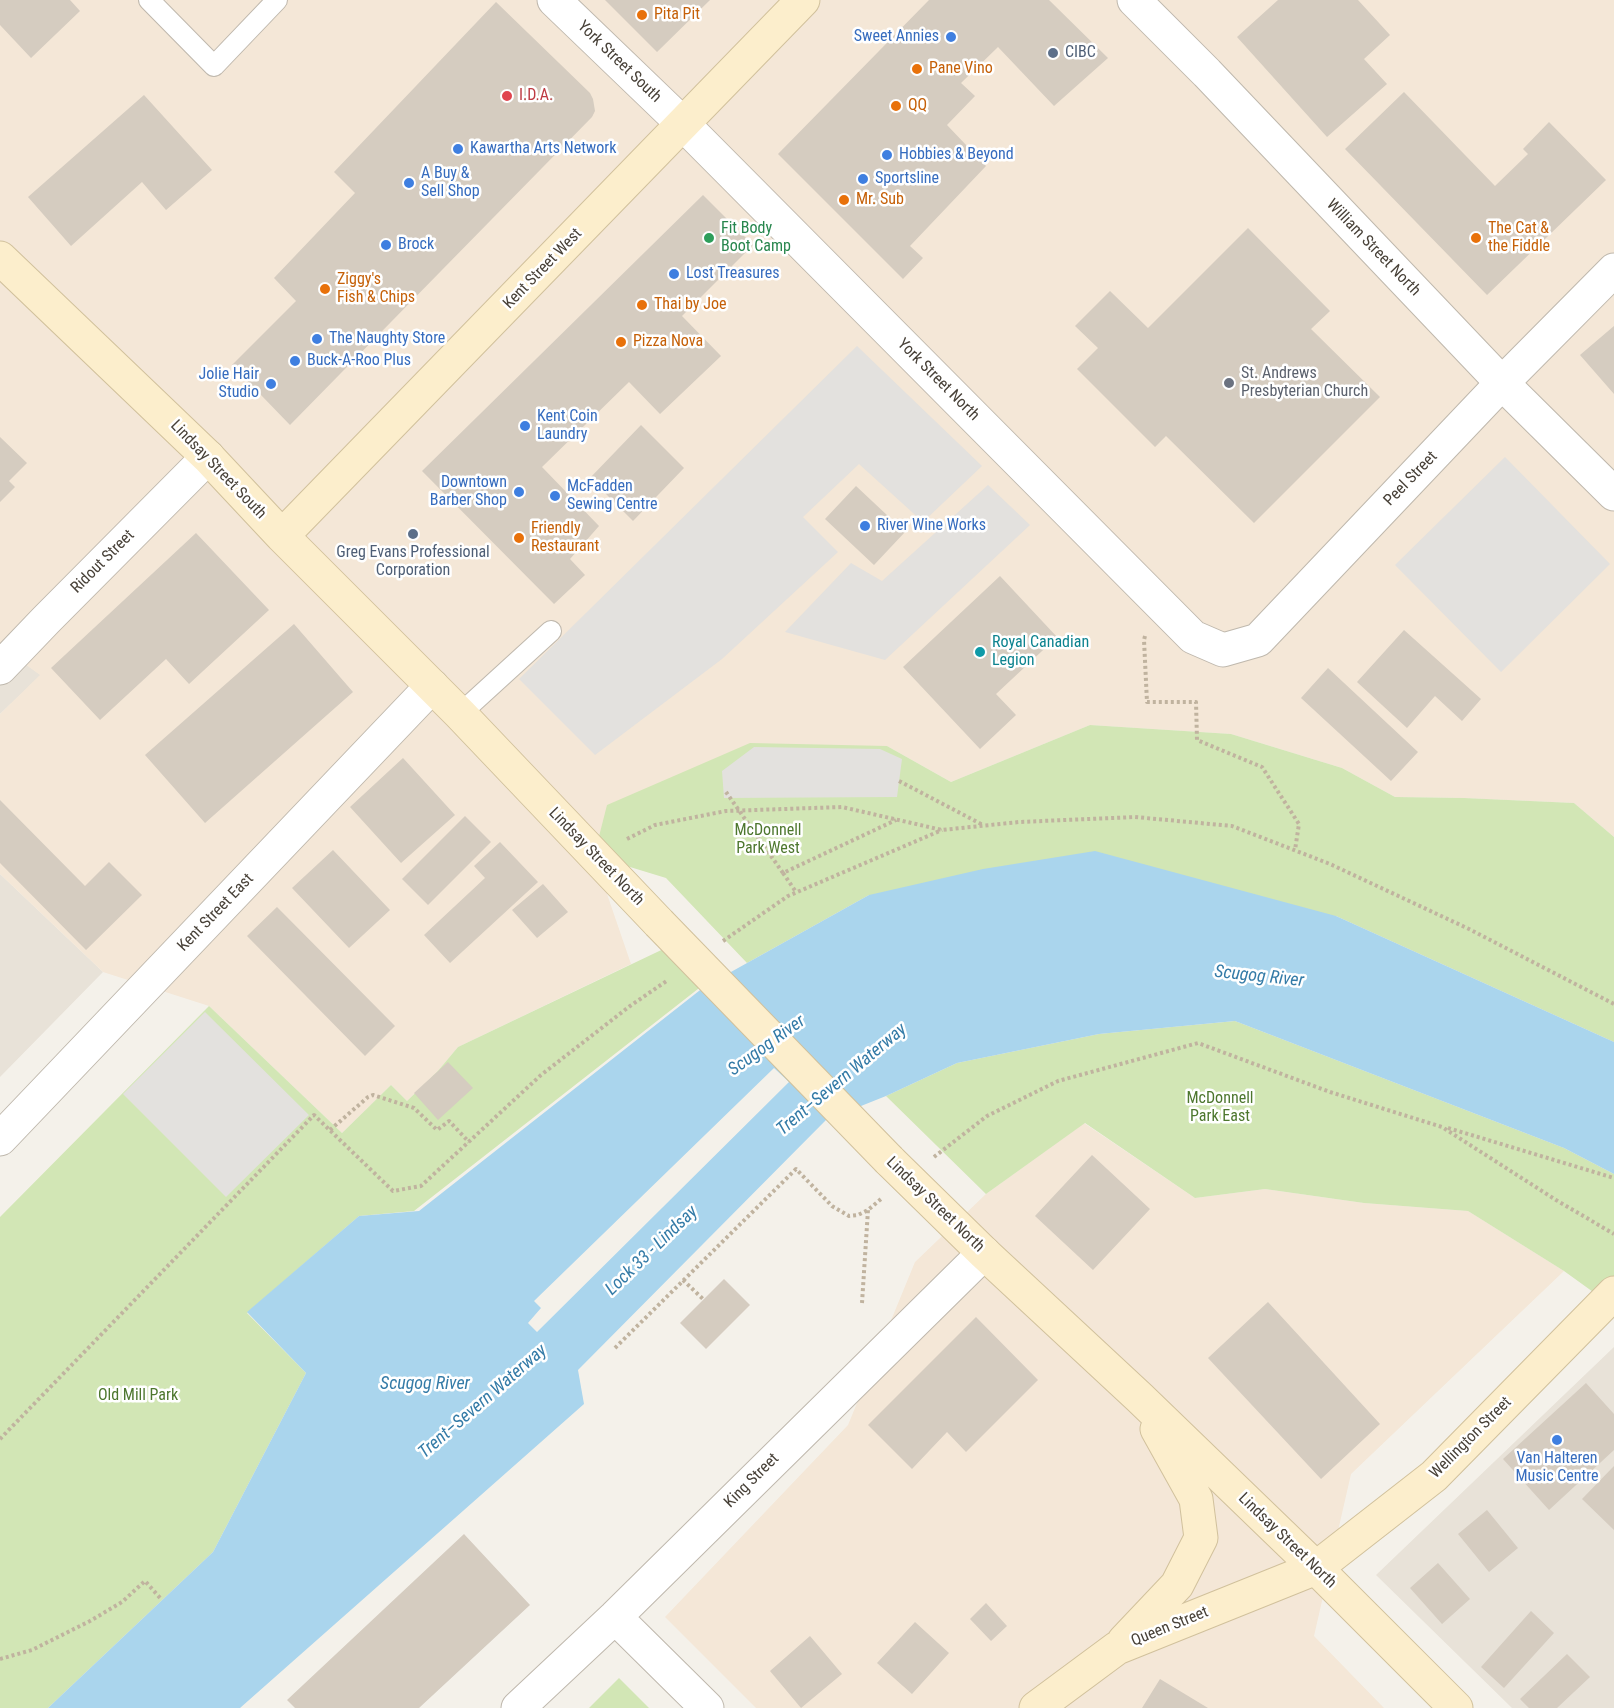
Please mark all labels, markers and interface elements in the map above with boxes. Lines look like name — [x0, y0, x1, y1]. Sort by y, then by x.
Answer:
place label: Pita Pit — [654, 5, 700, 25]
marker: Pita Pit — [635, 8, 649, 22]
street label: York Street South — [573, 17, 665, 107]
place label: Sweet Annies — [854, 27, 939, 47]
marker: Sweet Annies — [944, 30, 958, 44]
place label: CIBC — [1065, 43, 1096, 63]
marker: CIBC — [1046, 46, 1060, 60]
place label: Pane Vino — [929, 59, 993, 79]
marker: Pane Vino — [910, 62, 924, 76]
place label: I.D.A. — [519, 86, 553, 106]
marker: I.D.A. — [500, 89, 514, 103]
place label: QQ — [908, 96, 927, 116]
marker: QQ — [889, 99, 903, 113]
place label: Kawartha Arts Network — [470, 139, 616, 159]
marker: Kawartha Arts Network — [451, 142, 465, 156]
place label: Hobbies & Beyond — [899, 145, 1014, 165]
marker: Hobbies & Beyond — [880, 148, 894, 162]
place label: A Buy & Sell Shop — [421, 164, 480, 202]
place label: Sportsline — [875, 169, 939, 189]
marker: Sportsline — [856, 172, 870, 186]
marker: A Buy & Sell Shop — [402, 176, 416, 190]
place label: Mr. Sub — [856, 190, 904, 210]
marker: Mr. Sub — [837, 193, 851, 207]
street label: William Street North — [1322, 196, 1424, 300]
place label: Fit Body Boot Camp — [721, 219, 791, 257]
place label: The Cat & the Fiddle — [1488, 219, 1550, 257]
street label: Kent Street West — [500, 225, 586, 313]
marker: Fit Body Boot Camp — [702, 231, 716, 245]
marker: The Cat & the Fiddle — [1469, 231, 1483, 245]
place label: Brock — [398, 235, 434, 255]
marker: Brock — [379, 238, 393, 252]
place label: Lost Treasures — [686, 264, 780, 284]
marker: Lost Treasures — [667, 267, 681, 281]
place label: Ziggy's Fish & Chips — [337, 270, 415, 308]
marker: Ziggy's Fish & Chips — [318, 282, 332, 296]
place label: Thai by Joe — [654, 295, 726, 315]
marker: Thai by Joe — [635, 298, 649, 312]
place label: The Naughty Store — [329, 329, 445, 349]
marker: The Naughty Store — [310, 332, 324, 346]
place label: Pizza Nova — [633, 332, 703, 352]
marker: Pizza Nova — [614, 335, 628, 349]
street label: York Street North — [893, 335, 983, 425]
place label: Buck-A-Roo Plus — [307, 351, 411, 371]
marker: Buck-A-Roo Plus — [288, 354, 302, 368]
place label: St. Andrews Presbyterian Church — [1241, 364, 1368, 402]
place label: Jolie Hair Studio — [199, 365, 259, 403]
marker: St. Andrews Presbyterian Church — [1222, 376, 1236, 390]
marker: Jolie Hair Studio — [264, 377, 278, 391]
place label: Kent Coin Laundry — [537, 407, 598, 445]
street label: Lindsay Street South — [166, 417, 270, 523]
marker: Kent Coin Laundry — [518, 419, 532, 433]
street label: Peel Street — [1380, 448, 1442, 510]
place label: Downtown Barber Shop — [430, 473, 507, 511]
place label: McFadden Sewing Centre — [567, 477, 657, 515]
marker: Downtown Barber Shop — [512, 485, 526, 499]
marker: McFadden Sewing Centre — [548, 489, 562, 503]
place label: River Wine Works — [877, 516, 986, 536]
place label: Friendly Restaurant — [531, 519, 599, 557]
marker: River Wine Works — [858, 519, 872, 533]
street label: Ridout Street — [67, 526, 139, 598]
marker: Greg Evans Professional Corporation — [406, 527, 420, 541]
marker: Friendly Restaurant — [512, 531, 526, 545]
place label: Greg Evans Professional Corporation — [336, 543, 490, 581]
place label: Royal Canadian Legion — [992, 633, 1089, 671]
marker: Royal Canadian Legion — [973, 645, 987, 659]
street label: Lindsay Street North — [544, 804, 648, 910]
park label: McDonnell Park West — [735, 821, 801, 859]
street label: Kent Street East — [174, 870, 258, 956]
water label: Scugog River — [1213, 962, 1305, 992]
water label: Scugog River — [724, 1011, 810, 1081]
water label: Trent–Severn Waterway — [773, 1019, 911, 1141]
park label: McDonnell Park East — [1187, 1089, 1253, 1127]
street label: Lindsay Street North — [882, 1153, 988, 1257]
water label: Lock 33 - Lindsay — [601, 1202, 703, 1300]
water label: Trent–Severn Waterway — [414, 1340, 552, 1464]
water label: Scugog River — [380, 1373, 470, 1395]
park label: Old Mill Park — [98, 1386, 178, 1406]
street label: Wellington Street — [1426, 1393, 1516, 1483]
marker: Van Halteren Music Centre — [1550, 1433, 1564, 1447]
place label: Van Halteren Music Centre — [1515, 1449, 1599, 1487]
street label: King Street — [721, 1450, 783, 1512]
street label: Lindsay Street North — [1234, 1489, 1340, 1593]
street label: Queen Street — [1129, 1603, 1211, 1651]

